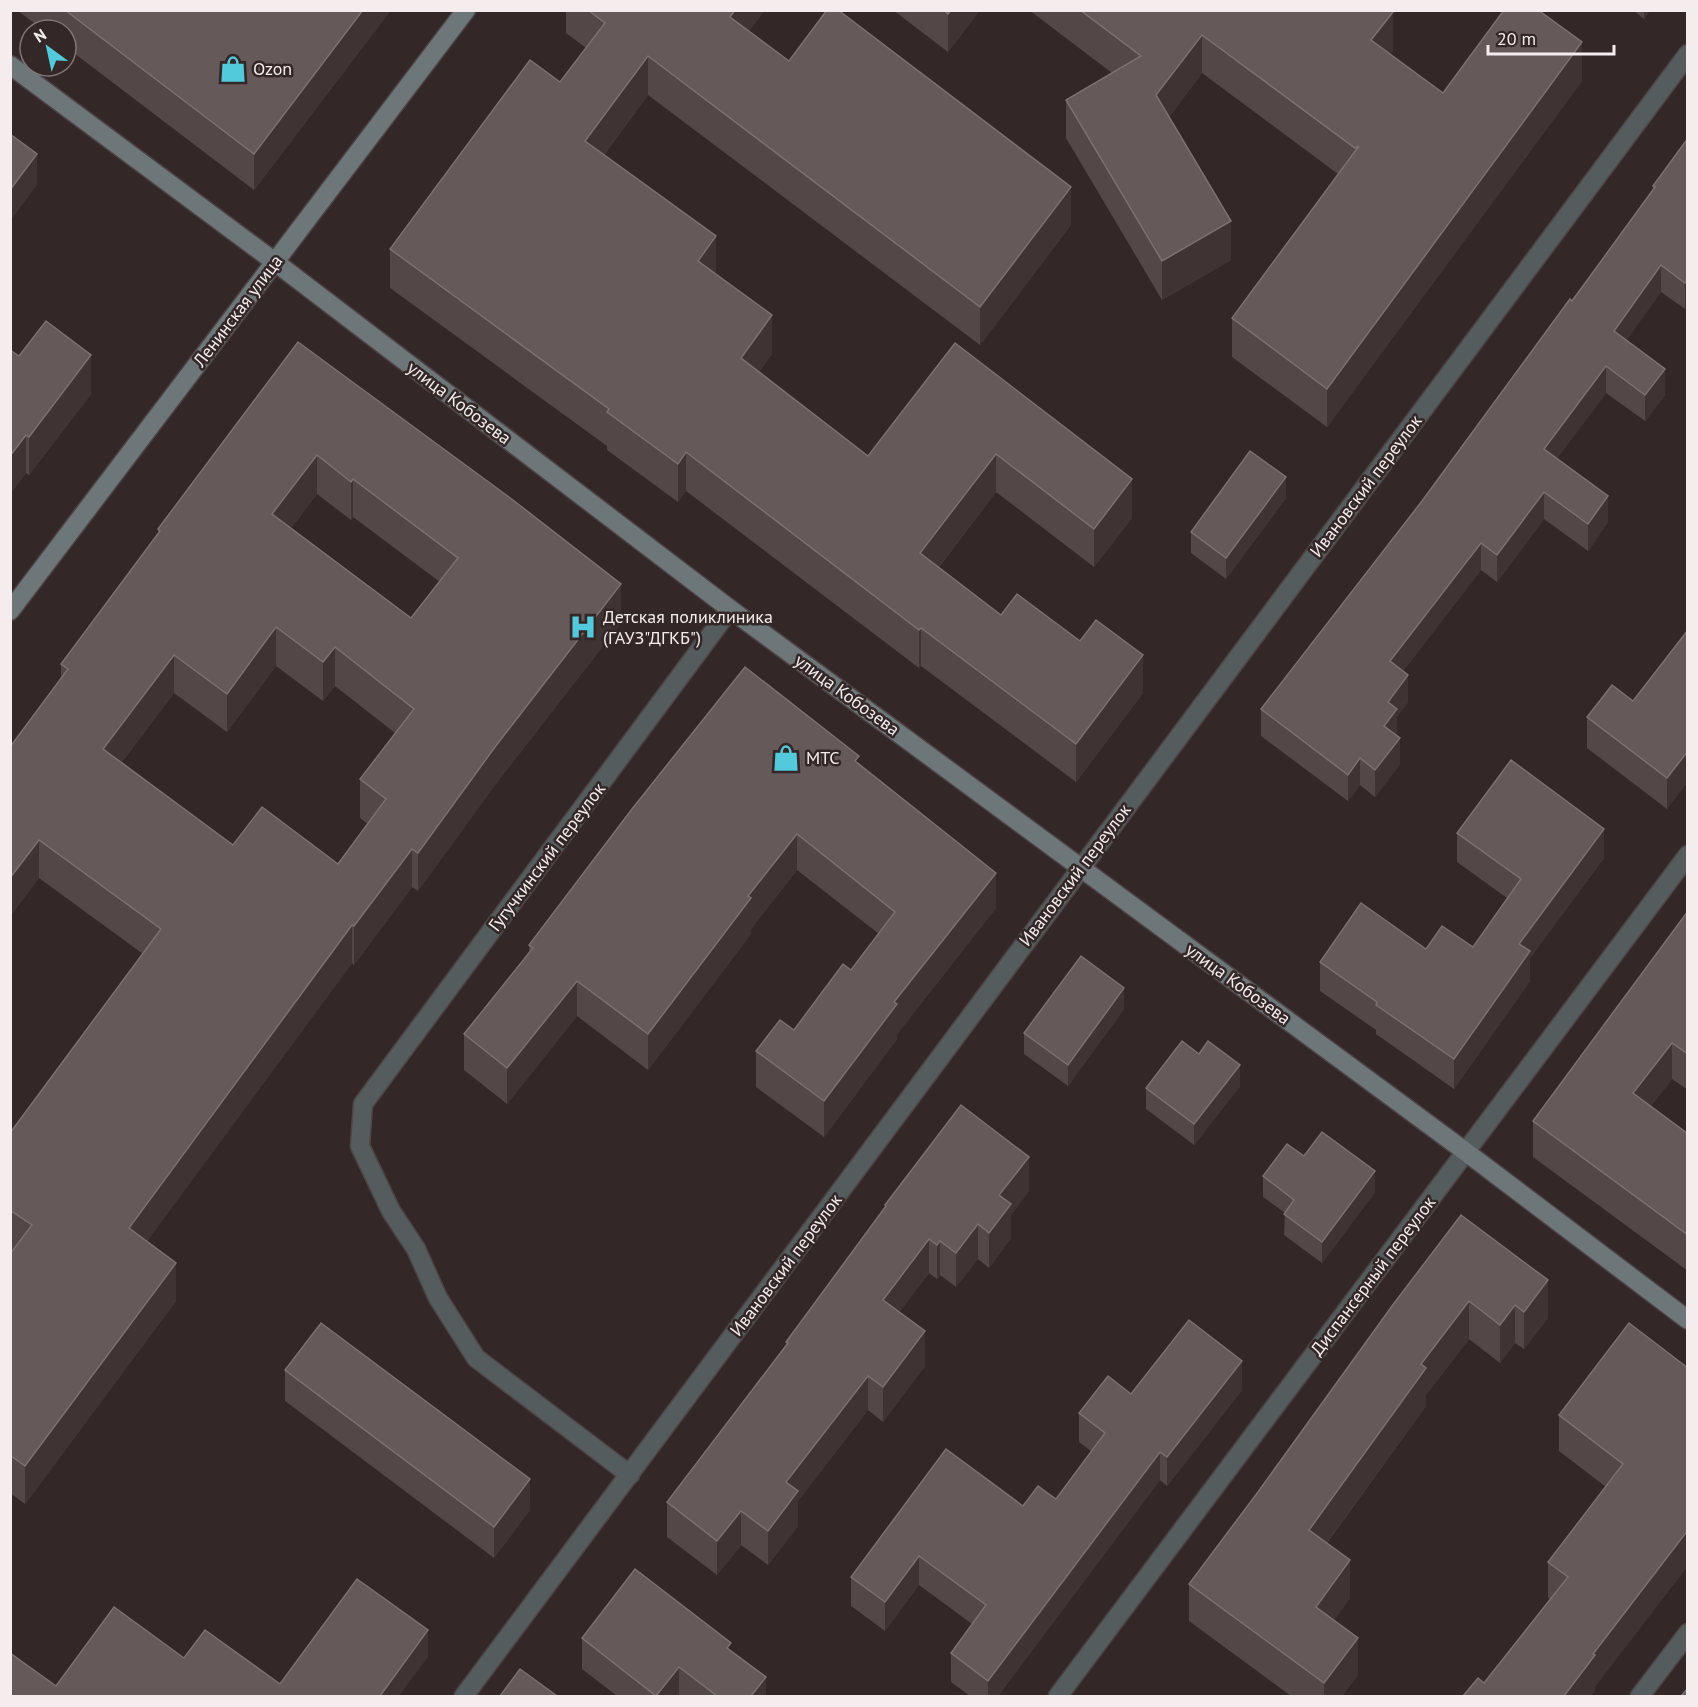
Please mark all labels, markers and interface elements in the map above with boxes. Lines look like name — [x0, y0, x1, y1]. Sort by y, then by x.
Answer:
north arrow — [18, 18, 78, 78]
scale bar — [1488, 18, 1614, 56]
text: N — [30, 24, 50, 47]
text: 20 m — [1497, 27, 1536, 50]
shop icon: Ozon — [218, 54, 248, 84]
place label: Ozon — [253, 57, 292, 80]
street label: Ленинская улица — [187, 250, 287, 372]
street label: улица Кобозева — [403, 356, 516, 449]
street label: Ивановский переулок — [1305, 410, 1427, 562]
place label: Детская поликлиника (ГАУЗ"ДГКБ") — [603, 605, 773, 649]
hospital icon: Детская поликлиника (ГАУЗ"ДГКБ") — [568, 612, 598, 642]
street label: улица Кобозева — [790, 649, 904, 740]
shop icon: МТС — [771, 743, 801, 773]
place label: МТС — [806, 746, 840, 769]
street label: Гугучкинский переулок — [483, 777, 610, 936]
street label: Ивановский переулок — [1014, 799, 1136, 951]
street label: улица Кобозева — [1181, 938, 1295, 1029]
street label: Ивановский переулок — [725, 1189, 847, 1341]
street label: Диспансерный переулок — [1305, 1191, 1440, 1360]

